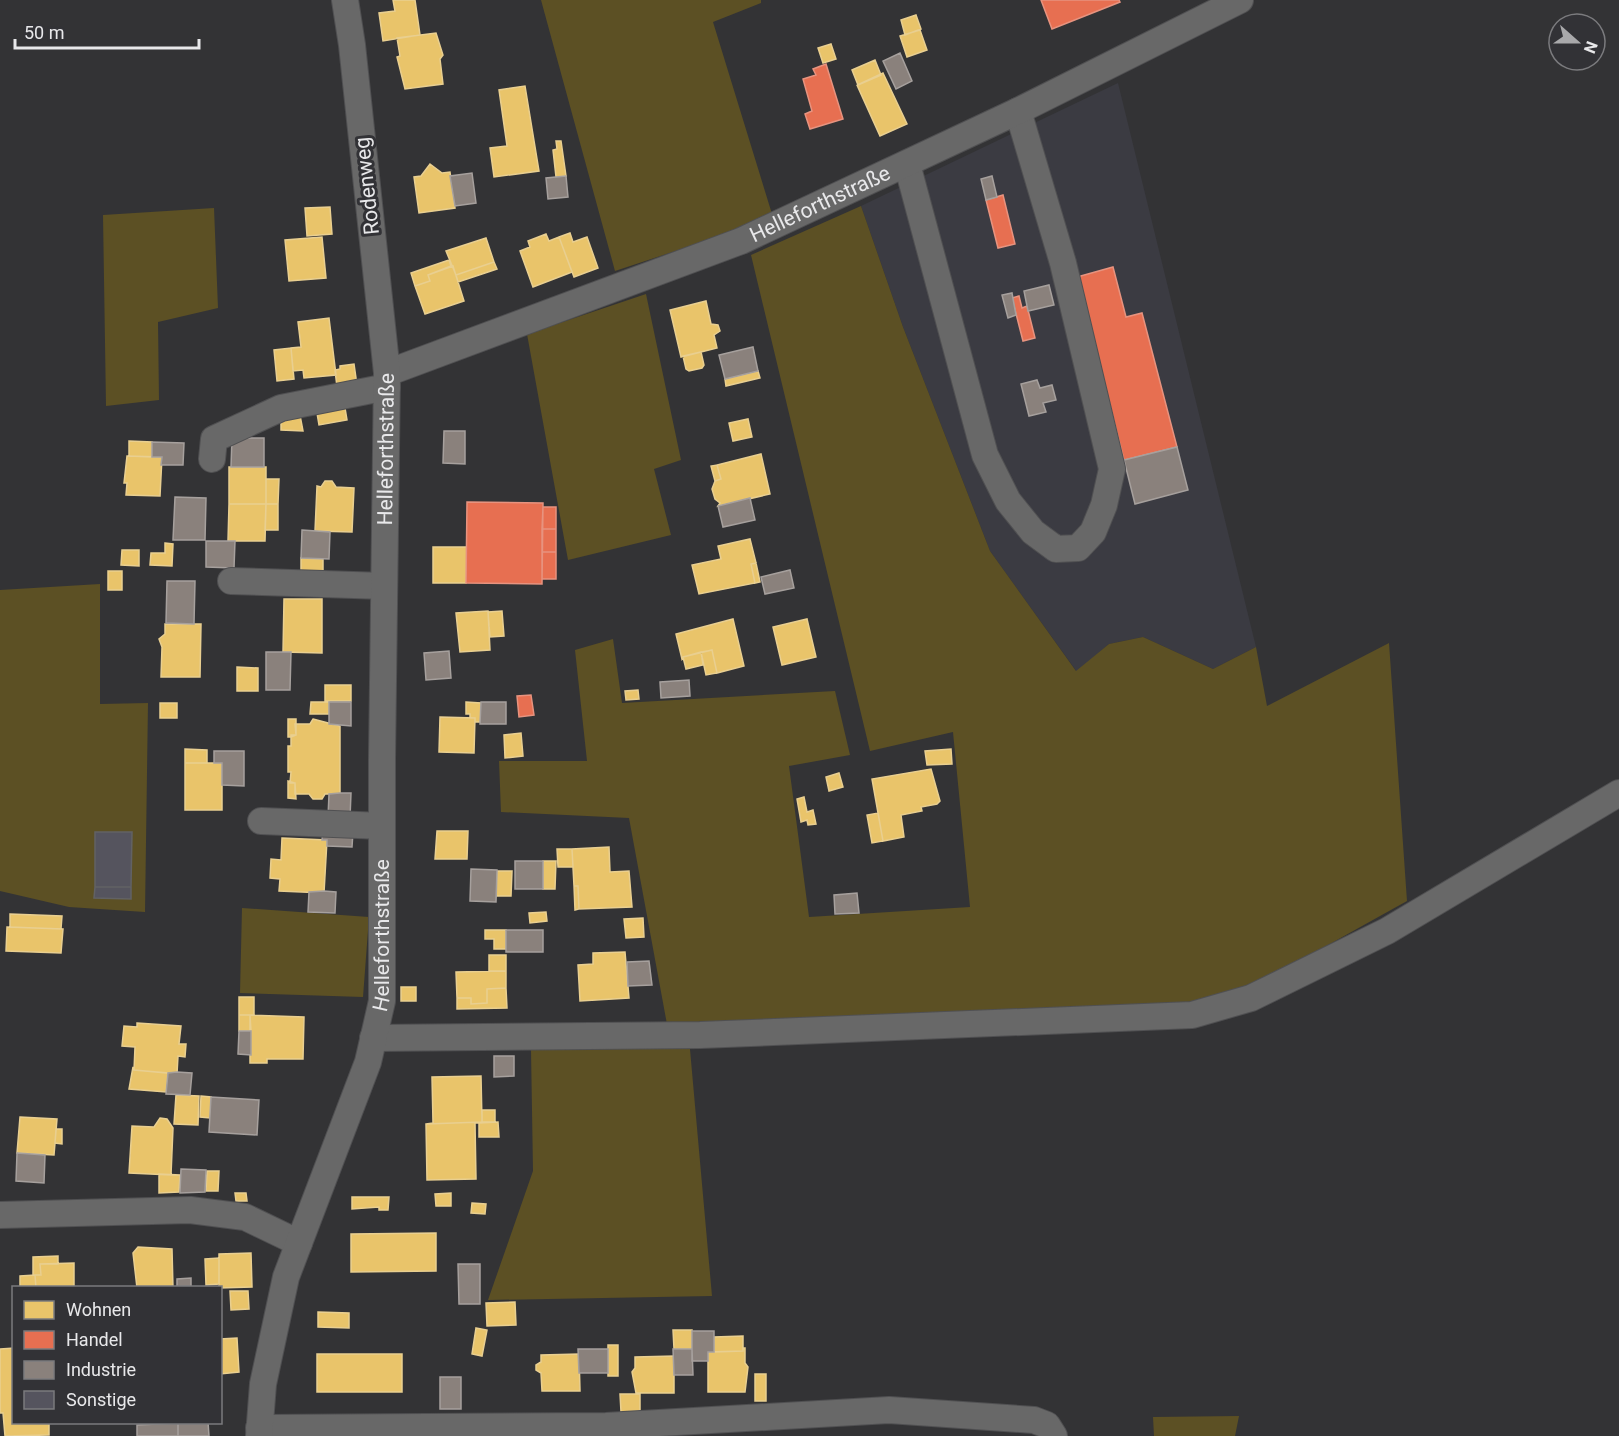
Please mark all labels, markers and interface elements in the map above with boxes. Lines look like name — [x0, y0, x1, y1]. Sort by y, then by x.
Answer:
scale bar — [15, 12, 200, 50]
north arrow — [1547, 12, 1607, 72]
text: 50 m — [24, 22, 64, 43]
text: N — [1580, 39, 1601, 56]
street label: Rodenweg — [350, 136, 384, 236]
street label: Helleforthstraße — [746, 161, 894, 247]
street label: Helleforthstraße — [373, 373, 399, 526]
street label: Helleforthstraße — [368, 859, 395, 1014]
legend — [12, 1286, 222, 1424]
text: Wohnen — [66, 1299, 131, 1320]
text: Handel — [66, 1329, 123, 1350]
text: Industrie — [66, 1359, 136, 1380]
text: Sonstige — [66, 1389, 136, 1410]

